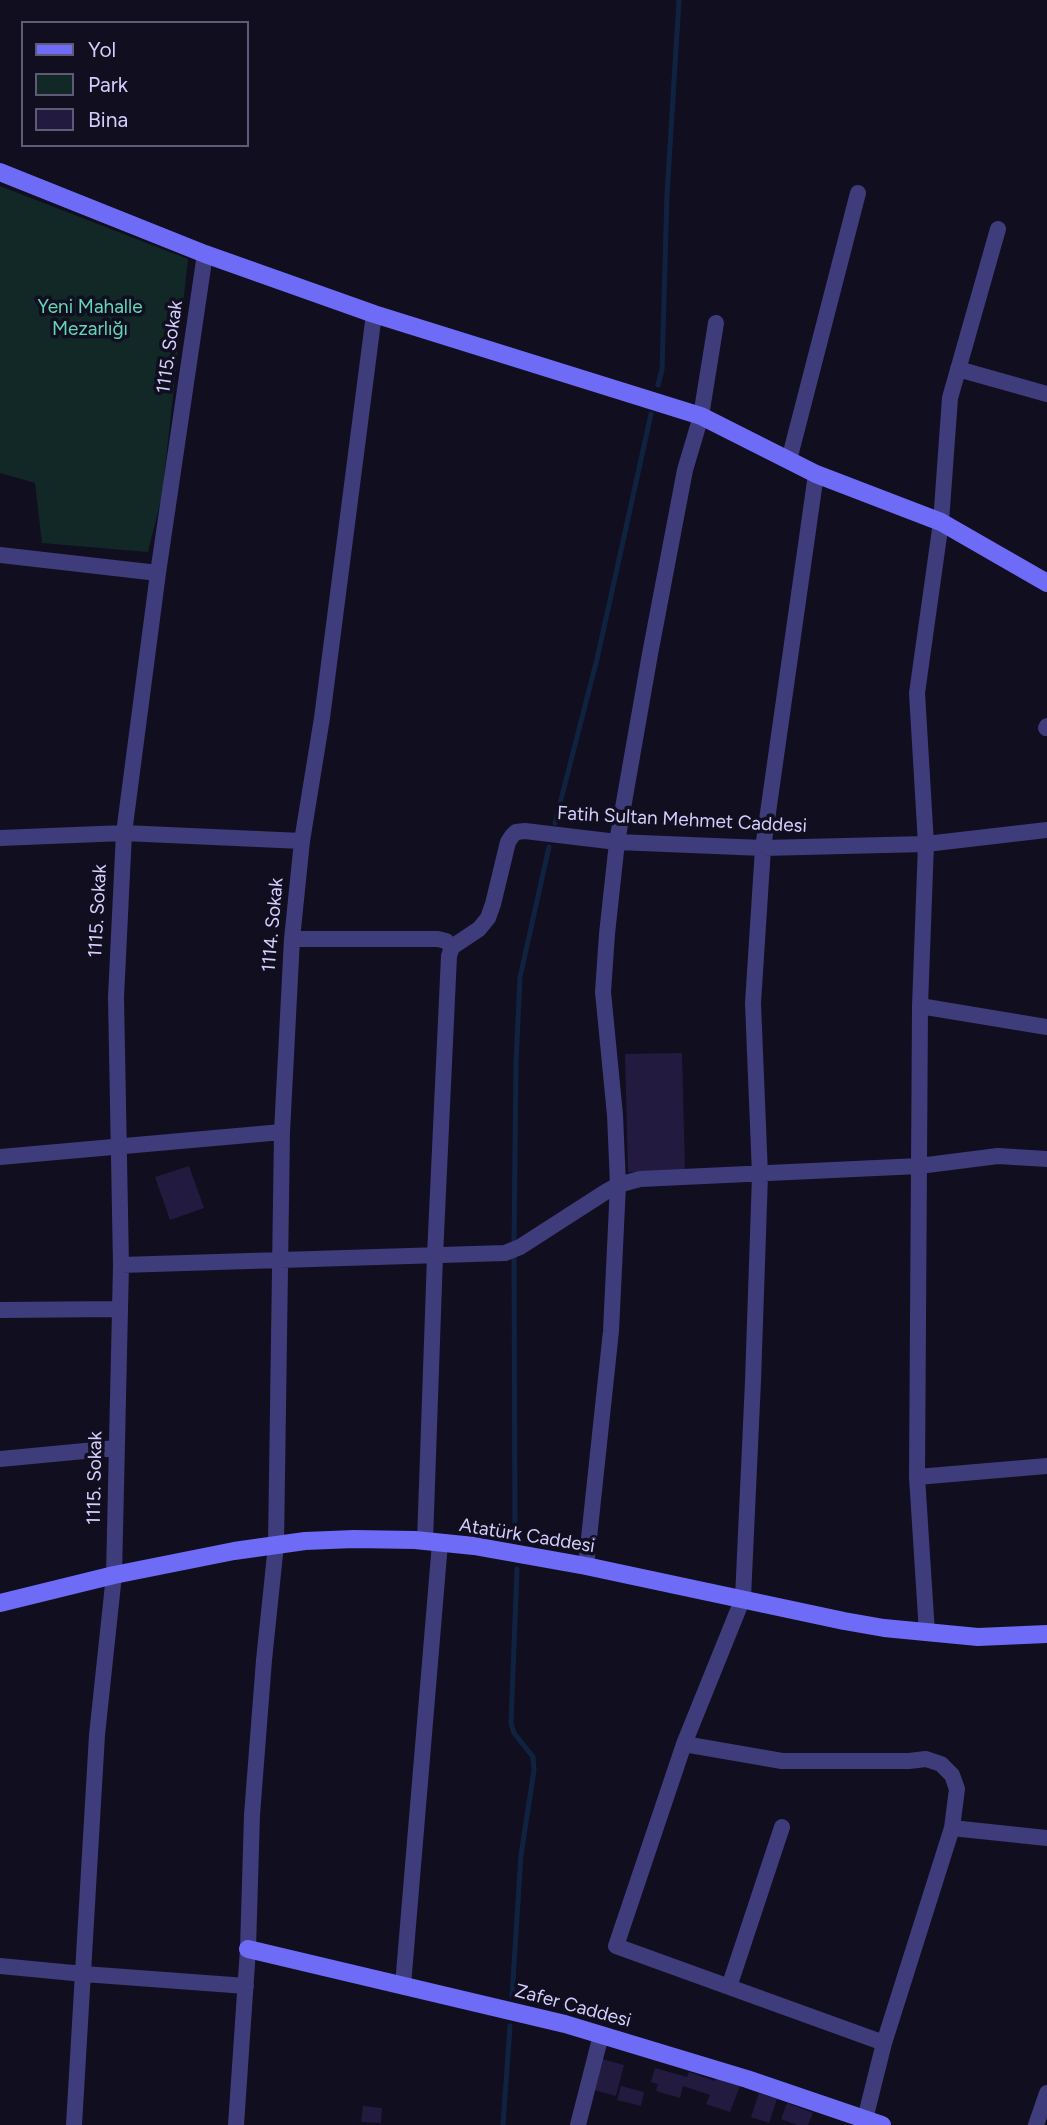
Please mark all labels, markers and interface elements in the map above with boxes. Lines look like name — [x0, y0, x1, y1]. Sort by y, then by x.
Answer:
legend — [21, 21, 248, 147]
text: Yol — [88, 37, 116, 62]
text: Park — [88, 72, 128, 97]
text: Bina — [88, 107, 128, 132]
park label: Yeni Mahalle Mezarlığı — [37, 296, 143, 340]
street label: 1115. Sokak — [152, 299, 188, 395]
street label: Fatih Sultan Mehmet Caddesi — [557, 802, 807, 838]
street label: 1115. Sokak — [84, 864, 112, 958]
street label: 1114. Sokak — [258, 877, 288, 973]
street label: 1115. Sokak — [83, 1431, 107, 1525]
street label: Atatürk Caddesi — [458, 1514, 596, 1558]
street label: Zafer Caddesi — [512, 1980, 634, 2032]

